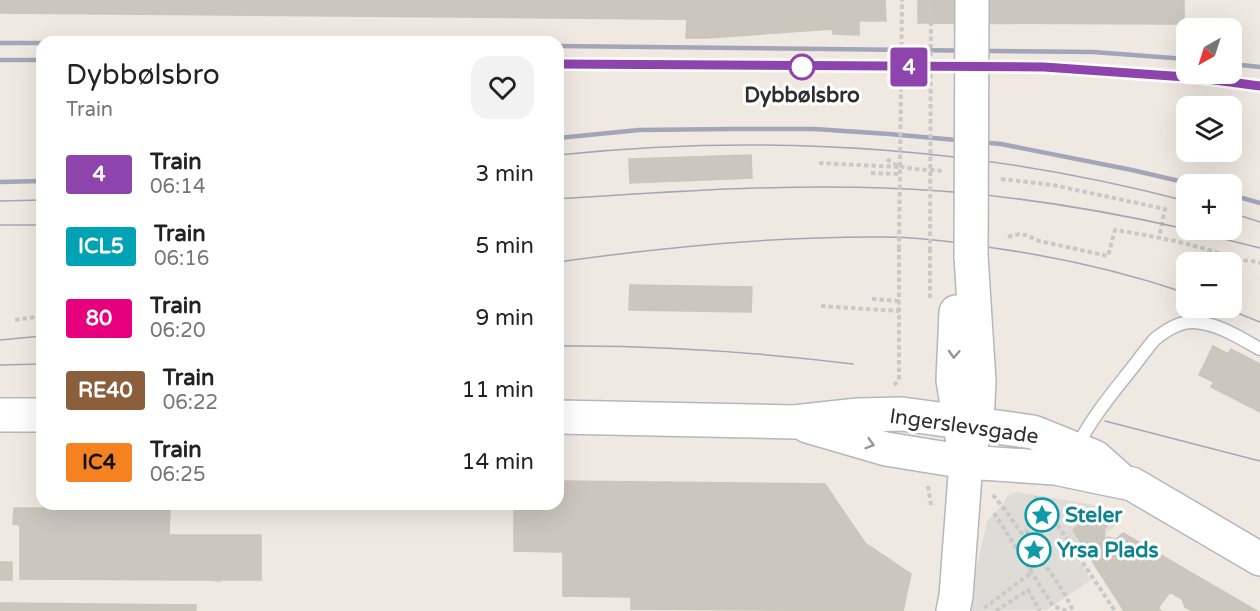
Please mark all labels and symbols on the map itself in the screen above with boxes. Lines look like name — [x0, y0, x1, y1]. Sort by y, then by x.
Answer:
north arrow — [1176, 18, 1242, 84]
line badge: 4 — [890, 48, 928, 86]
marker: Dybbølsbro — [789, 54, 815, 80]
place label: Dybbølsbro — [744, 83, 860, 108]
one-way arrow — [948, 349, 961, 358]
street label: Ingerslevsgade — [888, 404, 1040, 449]
one-way arrow — [864, 437, 875, 449]
place icon: Steler — [1024, 497, 1060, 533]
place label: Steler — [1065, 503, 1123, 528]
place icon: Yrsa Plads — [1016, 532, 1052, 568]
place label: Yrsa Plads — [1057, 538, 1159, 563]

